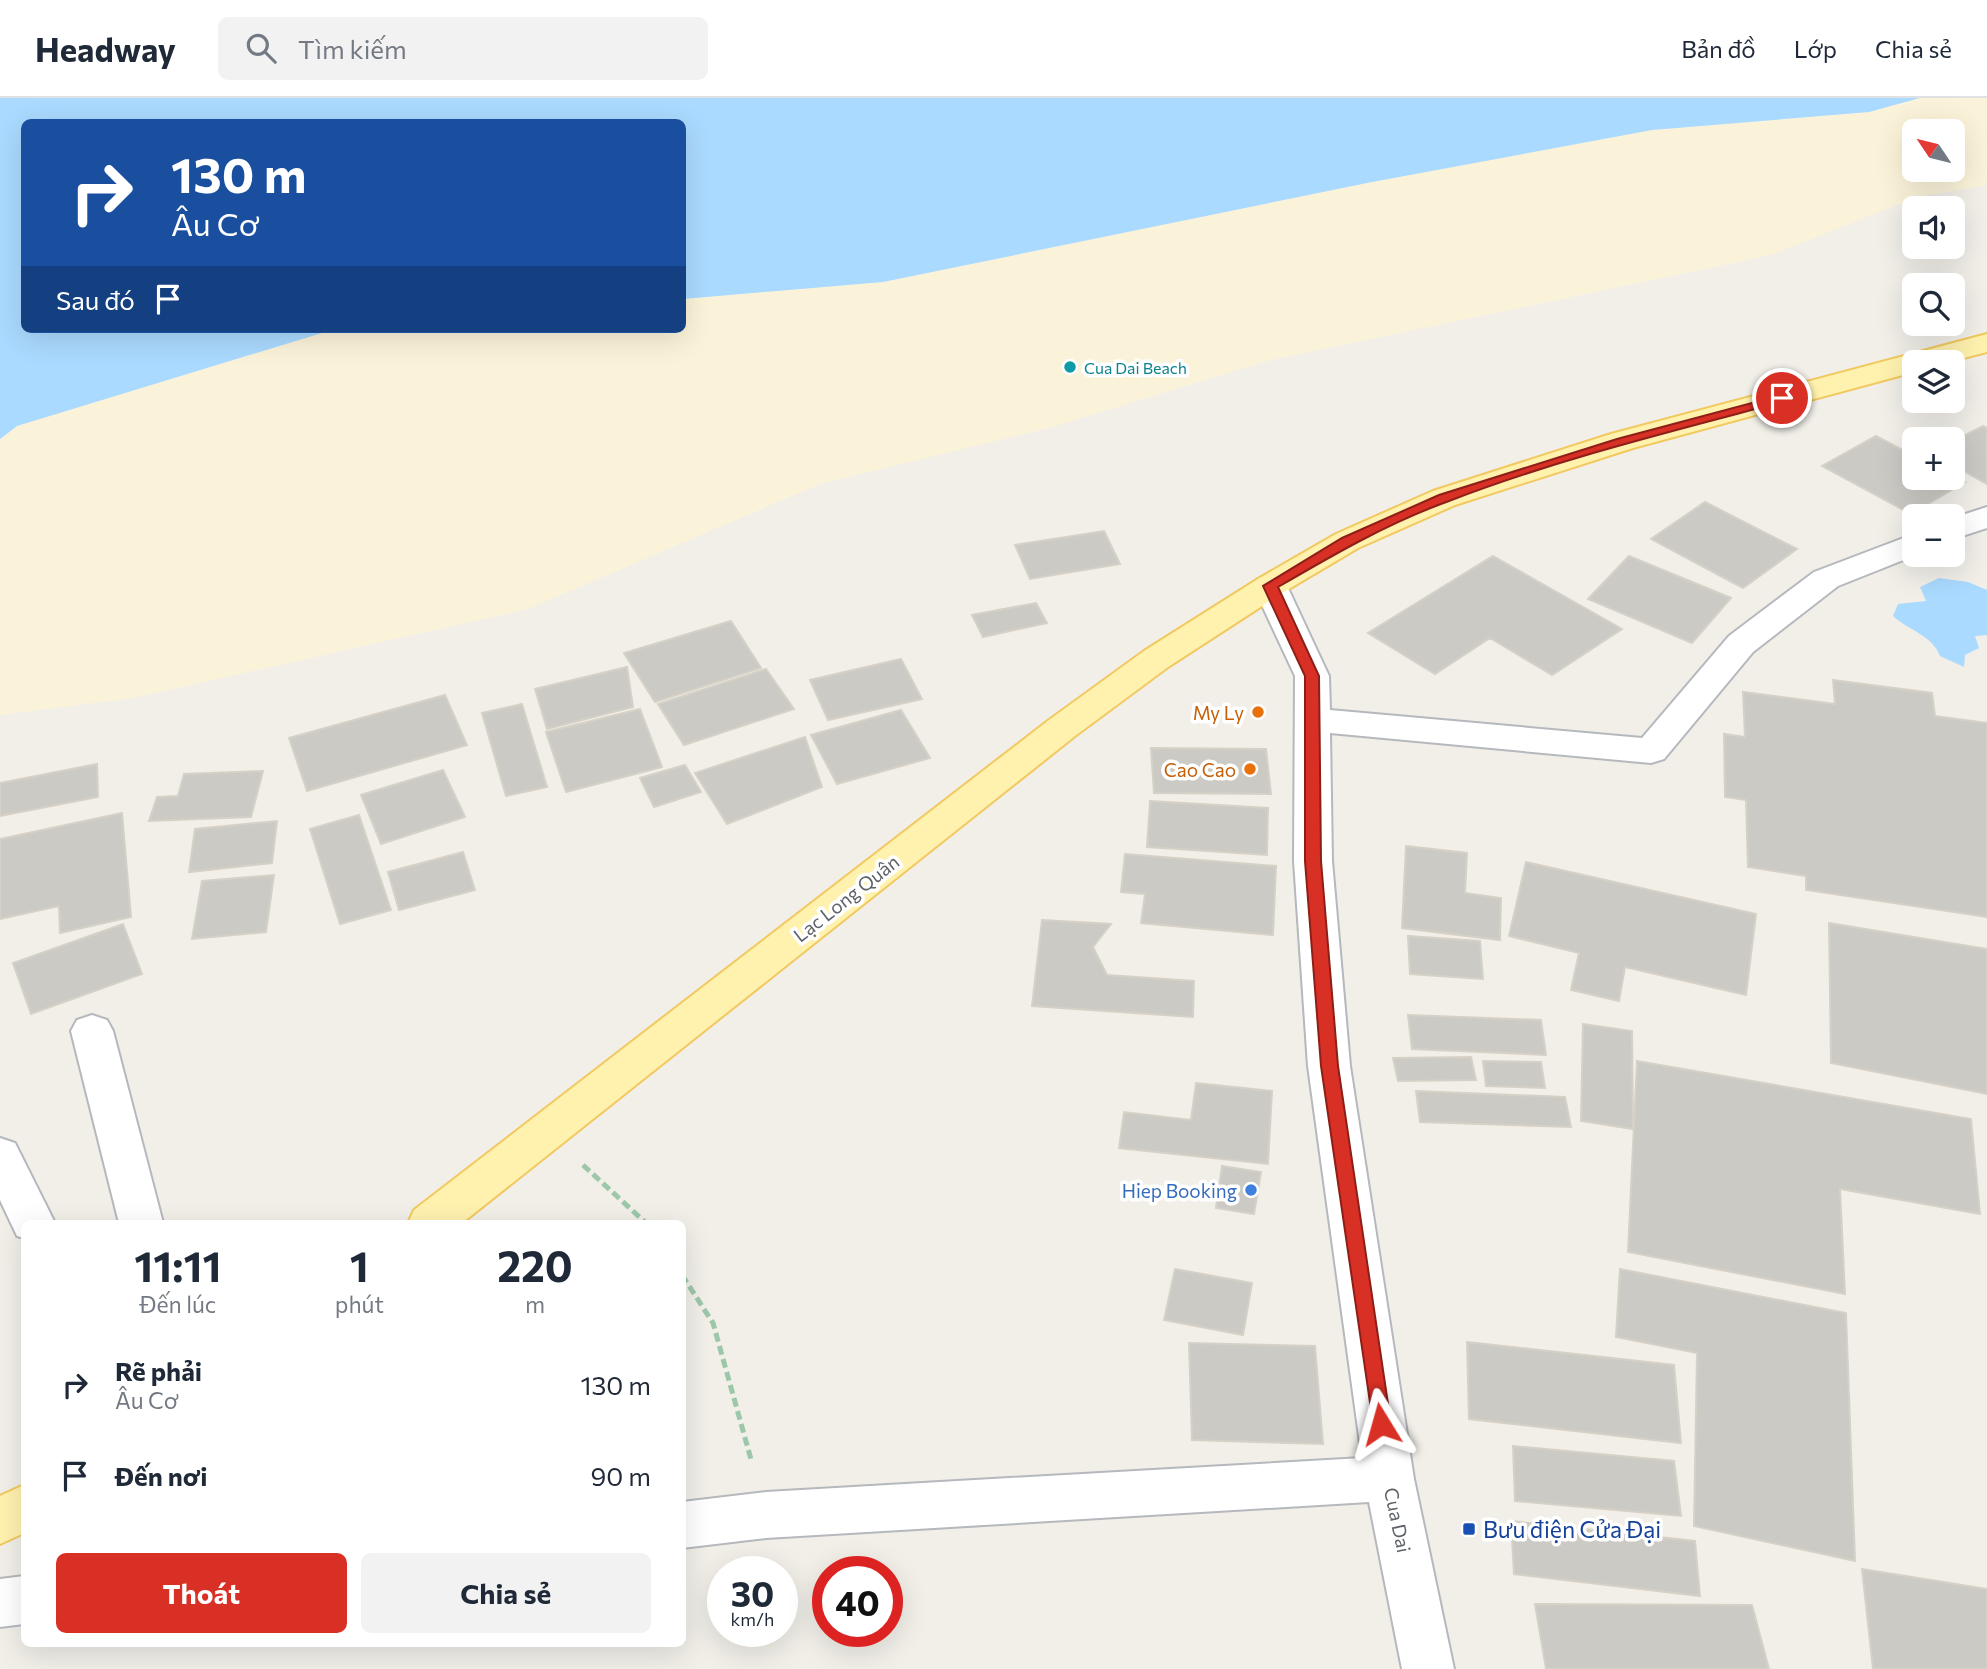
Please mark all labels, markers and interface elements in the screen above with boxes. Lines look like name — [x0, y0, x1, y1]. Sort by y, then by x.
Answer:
search box — [218, 17, 708, 80]
text: Headway — [35, 28, 176, 69]
icon: search — [242, 29, 280, 67]
text: Tìm kiếm — [298, 33, 407, 64]
text: Bản đồ — [1681, 34, 1756, 63]
text: Lớp — [1794, 34, 1837, 63]
text: Chia sẻ — [1875, 34, 1952, 63]
north arrow — [1902, 119, 1965, 182]
map controls — [1902, 119, 1965, 567]
text: 130 m — [171, 143, 306, 203]
icon: right — [56, 147, 147, 238]
button: sound — [1902, 196, 1965, 259]
text: Âu Cơ — [171, 203, 259, 243]
button: search — [1902, 273, 1965, 336]
icon: arrive — [149, 280, 187, 318]
text: Sau đó — [56, 284, 135, 315]
button: layers — [1902, 350, 1965, 413]
place label: Cua Dai Beach — [1084, 358, 1187, 377]
marker: Cua Dai Beach — [1062, 359, 1078, 375]
pin — [1752, 368, 1812, 428]
icon: arrive — [1763, 379, 1801, 417]
button: + — [1902, 427, 1965, 490]
button: − — [1902, 504, 1965, 567]
place label: My Ly — [1193, 701, 1244, 724]
marker: My Ly — [1250, 704, 1266, 720]
place label: Cao Cao — [1164, 758, 1236, 781]
marker: Cao Cao — [1242, 761, 1258, 777]
street label: Lạc Long Quân — [789, 850, 903, 946]
place label: Hiep Booking — [1122, 1179, 1237, 1202]
marker: Hiep Booking — [1243, 1182, 1259, 1198]
text: 11:11 — [134, 1239, 221, 1291]
text: 1 — [350, 1239, 369, 1291]
text: 220 — [497, 1239, 573, 1291]
text: Đến lúc — [140, 1290, 216, 1318]
text: phút — [335, 1290, 384, 1318]
text: m — [525, 1290, 545, 1318]
text: Rẽ phải — [115, 1355, 202, 1386]
icon: right — [56, 1366, 94, 1404]
text: 130 m — [580, 1369, 651, 1400]
text: Âu Cơ — [115, 1386, 178, 1414]
position arrow — [1344, 1387, 1418, 1461]
icon: arrive — [56, 1457, 94, 1495]
text: Đến nơi — [115, 1460, 208, 1491]
text: 90 m — [591, 1460, 651, 1491]
street label: Cua Dai — [1380, 1485, 1416, 1555]
place label: Bưu điện Cửa Đại — [1483, 1515, 1661, 1543]
marker: Bưu điện Cửa Đại — [1461, 1521, 1477, 1537]
button: Thoát — [56, 1553, 347, 1633]
button: Chia sẻ — [361, 1553, 651, 1633]
speed limit sign: 40 — [812, 1556, 903, 1647]
text: 30 — [731, 1571, 774, 1614]
text: km/h — [731, 1608, 774, 1630]

